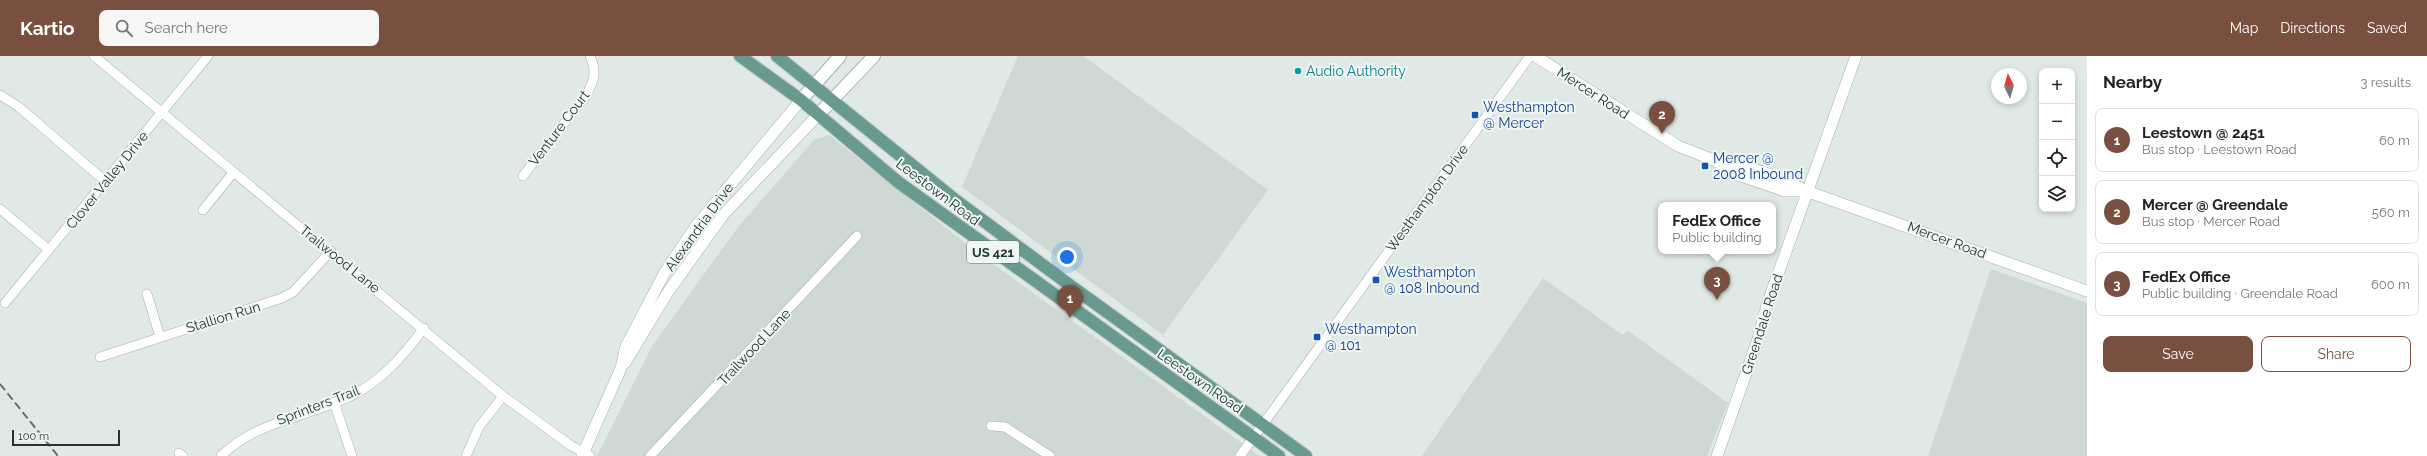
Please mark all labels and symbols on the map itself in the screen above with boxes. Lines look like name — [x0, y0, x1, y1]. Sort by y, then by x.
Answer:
place label: Audio Authority — [1306, 63, 1406, 79]
street label: Mercer Road — [1554, 64, 1632, 122]
marker: Audio Authority — [1293, 66, 1303, 76]
north arrow — [1991, 68, 2027, 104]
street label: Venture Court — [525, 87, 593, 169]
place label: Westhampton @ Mercer — [1483, 99, 1575, 131]
pin: 2 — [1649, 101, 1675, 134]
marker: Westhampton @ Mercer — [1470, 110, 1480, 120]
street label: Clover Valley Drive — [63, 128, 151, 232]
street label: Westhampton Drive — [1383, 141, 1471, 255]
place label: Mercer @ 2008 Inbound — [1713, 150, 1803, 182]
street label: Leestown Road — [893, 155, 983, 229]
marker: Mercer @ 2008 Inbound — [1700, 161, 1710, 171]
street label: Alexandria Drive — [662, 180, 736, 274]
street label: Mercer Road — [1905, 218, 1989, 262]
street label: Trailwood Lane — [297, 222, 383, 296]
road number: US 421 — [967, 241, 1019, 263]
your location — [1057, 247, 1077, 267]
place label: Westhampton @ 108 Inbound — [1384, 264, 1480, 296]
pin: 3 — [1704, 267, 1730, 300]
street label: Greendale Road — [1738, 272, 1786, 376]
marker: Westhampton @ 108 Inbound — [1371, 275, 1381, 285]
pin: 1 — [1057, 285, 1083, 318]
street label: Stallion Run — [184, 298, 262, 336]
street label: Trailwood Lane — [715, 305, 793, 389]
place label: Westhampton @ 101 — [1325, 321, 1417, 353]
marker: Westhampton @ 101 — [1312, 332, 1322, 342]
street label: Leestown Road — [1154, 346, 1246, 416]
street label: Sprinters Trail — [274, 382, 362, 428]
scale bar — [12, 428, 120, 447]

